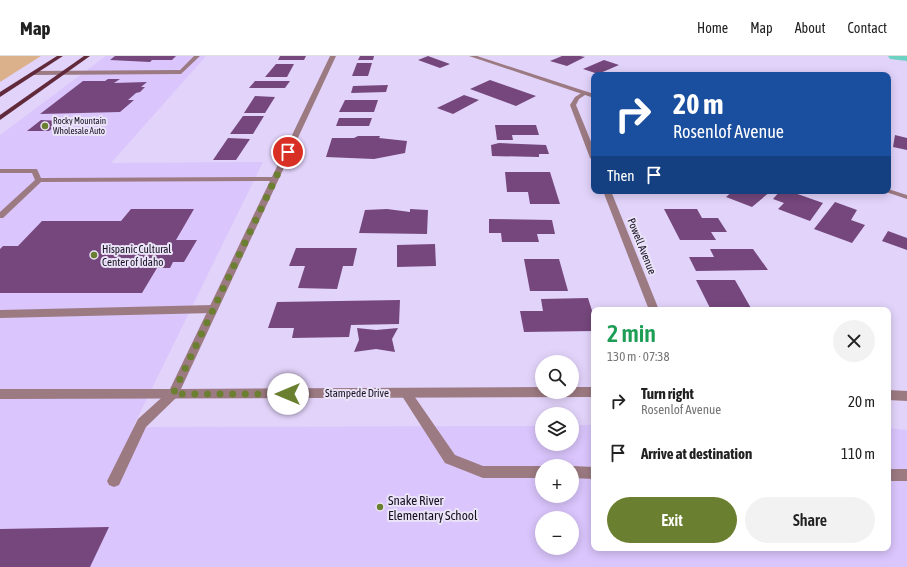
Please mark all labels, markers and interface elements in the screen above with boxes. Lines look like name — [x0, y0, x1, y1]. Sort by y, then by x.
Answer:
text: Map — [20, 17, 51, 39]
text: Home — [697, 20, 728, 36]
text: Map — [750, 20, 773, 36]
text: About — [795, 20, 826, 36]
text: Contact — [848, 20, 887, 36]
icon: right — [607, 88, 659, 140]
text: 20 m — [673, 88, 723, 120]
place label: Rocky Mountain Wholesale Auto — [53, 116, 106, 136]
marker: Rocky Mountain Wholesale Auto — [40, 121, 50, 131]
text: Rosenlof Avenue — [673, 121, 784, 142]
pin — [271, 135, 305, 169]
icon: arrive — [277, 141, 299, 163]
icon: arrive — [643, 164, 665, 186]
text: Then — [607, 167, 635, 184]
street label: Powell Avenue — [625, 216, 659, 276]
place label: Hispanic Cultural Center of Idaho — [102, 243, 171, 268]
marker: Hispanic Cultural Center of Idaho — [89, 250, 99, 260]
text: 2 min — [607, 320, 656, 347]
button: close — [833, 320, 875, 362]
text: 130 m · 07:38 — [607, 349, 670, 364]
map controls — [535, 355, 579, 555]
button: search — [535, 355, 579, 399]
position arrow — [267, 373, 309, 415]
text: Turn right — [641, 385, 694, 402]
street label: Stampede Drive — [325, 387, 389, 399]
icon: right — [607, 390, 629, 412]
text: 20 m — [848, 393, 875, 410]
text: Rosenlof Avenue — [641, 402, 721, 417]
button: layers — [535, 407, 579, 451]
icon: arrive — [607, 442, 629, 464]
text: Arrive at destination — [641, 445, 752, 462]
text: 110 m — [841, 445, 875, 462]
button: + — [535, 459, 579, 503]
place label: Snake River Elementary School — [388, 493, 478, 523]
button: Exit — [607, 497, 737, 543]
button: Share — [745, 497, 875, 543]
marker: Snake River Elementary School — [375, 502, 385, 512]
button: − — [535, 511, 579, 555]

